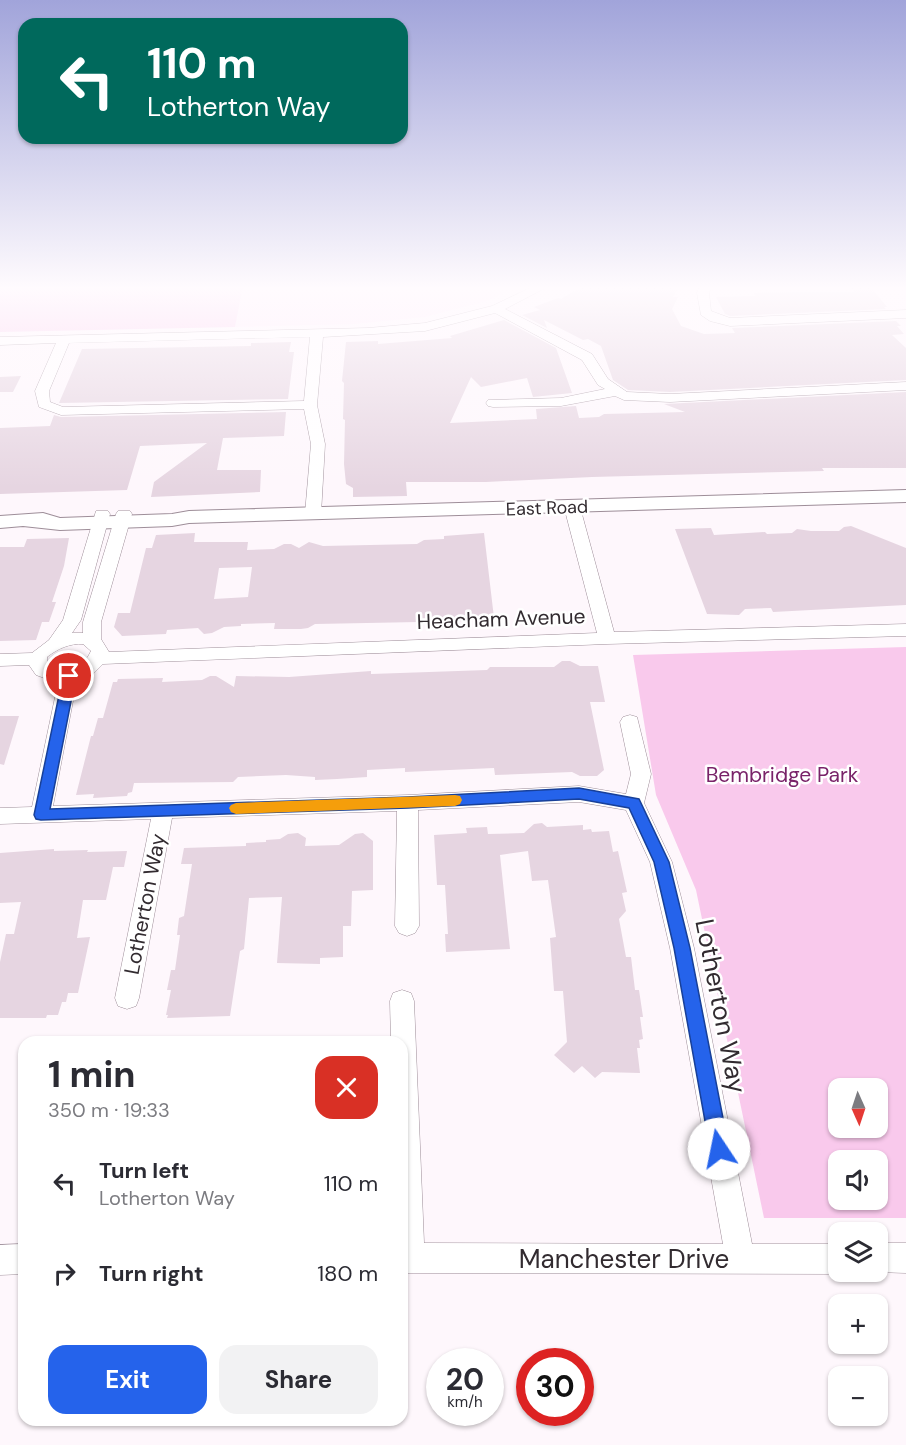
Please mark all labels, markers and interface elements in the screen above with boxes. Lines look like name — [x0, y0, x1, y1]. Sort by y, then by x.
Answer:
text: 110 m — [147, 36, 257, 91]
icon: left — [48, 42, 126, 120]
text: Lotherton Way — [147, 89, 331, 124]
street label: East Road — [505, 495, 589, 521]
street label: Heacham Avenue — [416, 602, 586, 636]
pin — [43, 650, 94, 701]
icon: arrive — [52, 659, 85, 692]
park label: Bembridge Park — [706, 761, 859, 789]
street label: Lotherton Way — [118, 831, 172, 977]
street label: Lotherton Way — [687, 916, 755, 1096]
text: 1 min — [48, 1051, 136, 1098]
button: close — [315, 1056, 378, 1119]
north arrow — [828, 1078, 888, 1138]
map controls — [828, 1078, 888, 1426]
text: 350 m · 19:33 — [48, 1097, 170, 1123]
position arrow — [687, 1117, 751, 1181]
button: sound — [828, 1150, 888, 1210]
text: Turn left — [99, 1156, 189, 1185]
icon: left — [48, 1167, 81, 1200]
text: 110 m — [324, 1169, 378, 1198]
text: Lotherton Way — [99, 1185, 235, 1211]
button: layers — [828, 1222, 888, 1282]
street label: Manchester Drive — [519, 1242, 729, 1276]
icon: right — [48, 1257, 81, 1290]
text: Turn right — [99, 1259, 204, 1288]
text: 180 m — [317, 1259, 378, 1288]
button: + — [828, 1294, 888, 1354]
button: Exit — [48, 1345, 207, 1414]
button: Share — [219, 1345, 378, 1414]
speed limit sign: 30 — [516, 1348, 594, 1426]
text: 20 — [446, 1360, 484, 1399]
button: − — [828, 1366, 888, 1426]
text: km/h — [447, 1392, 483, 1412]

